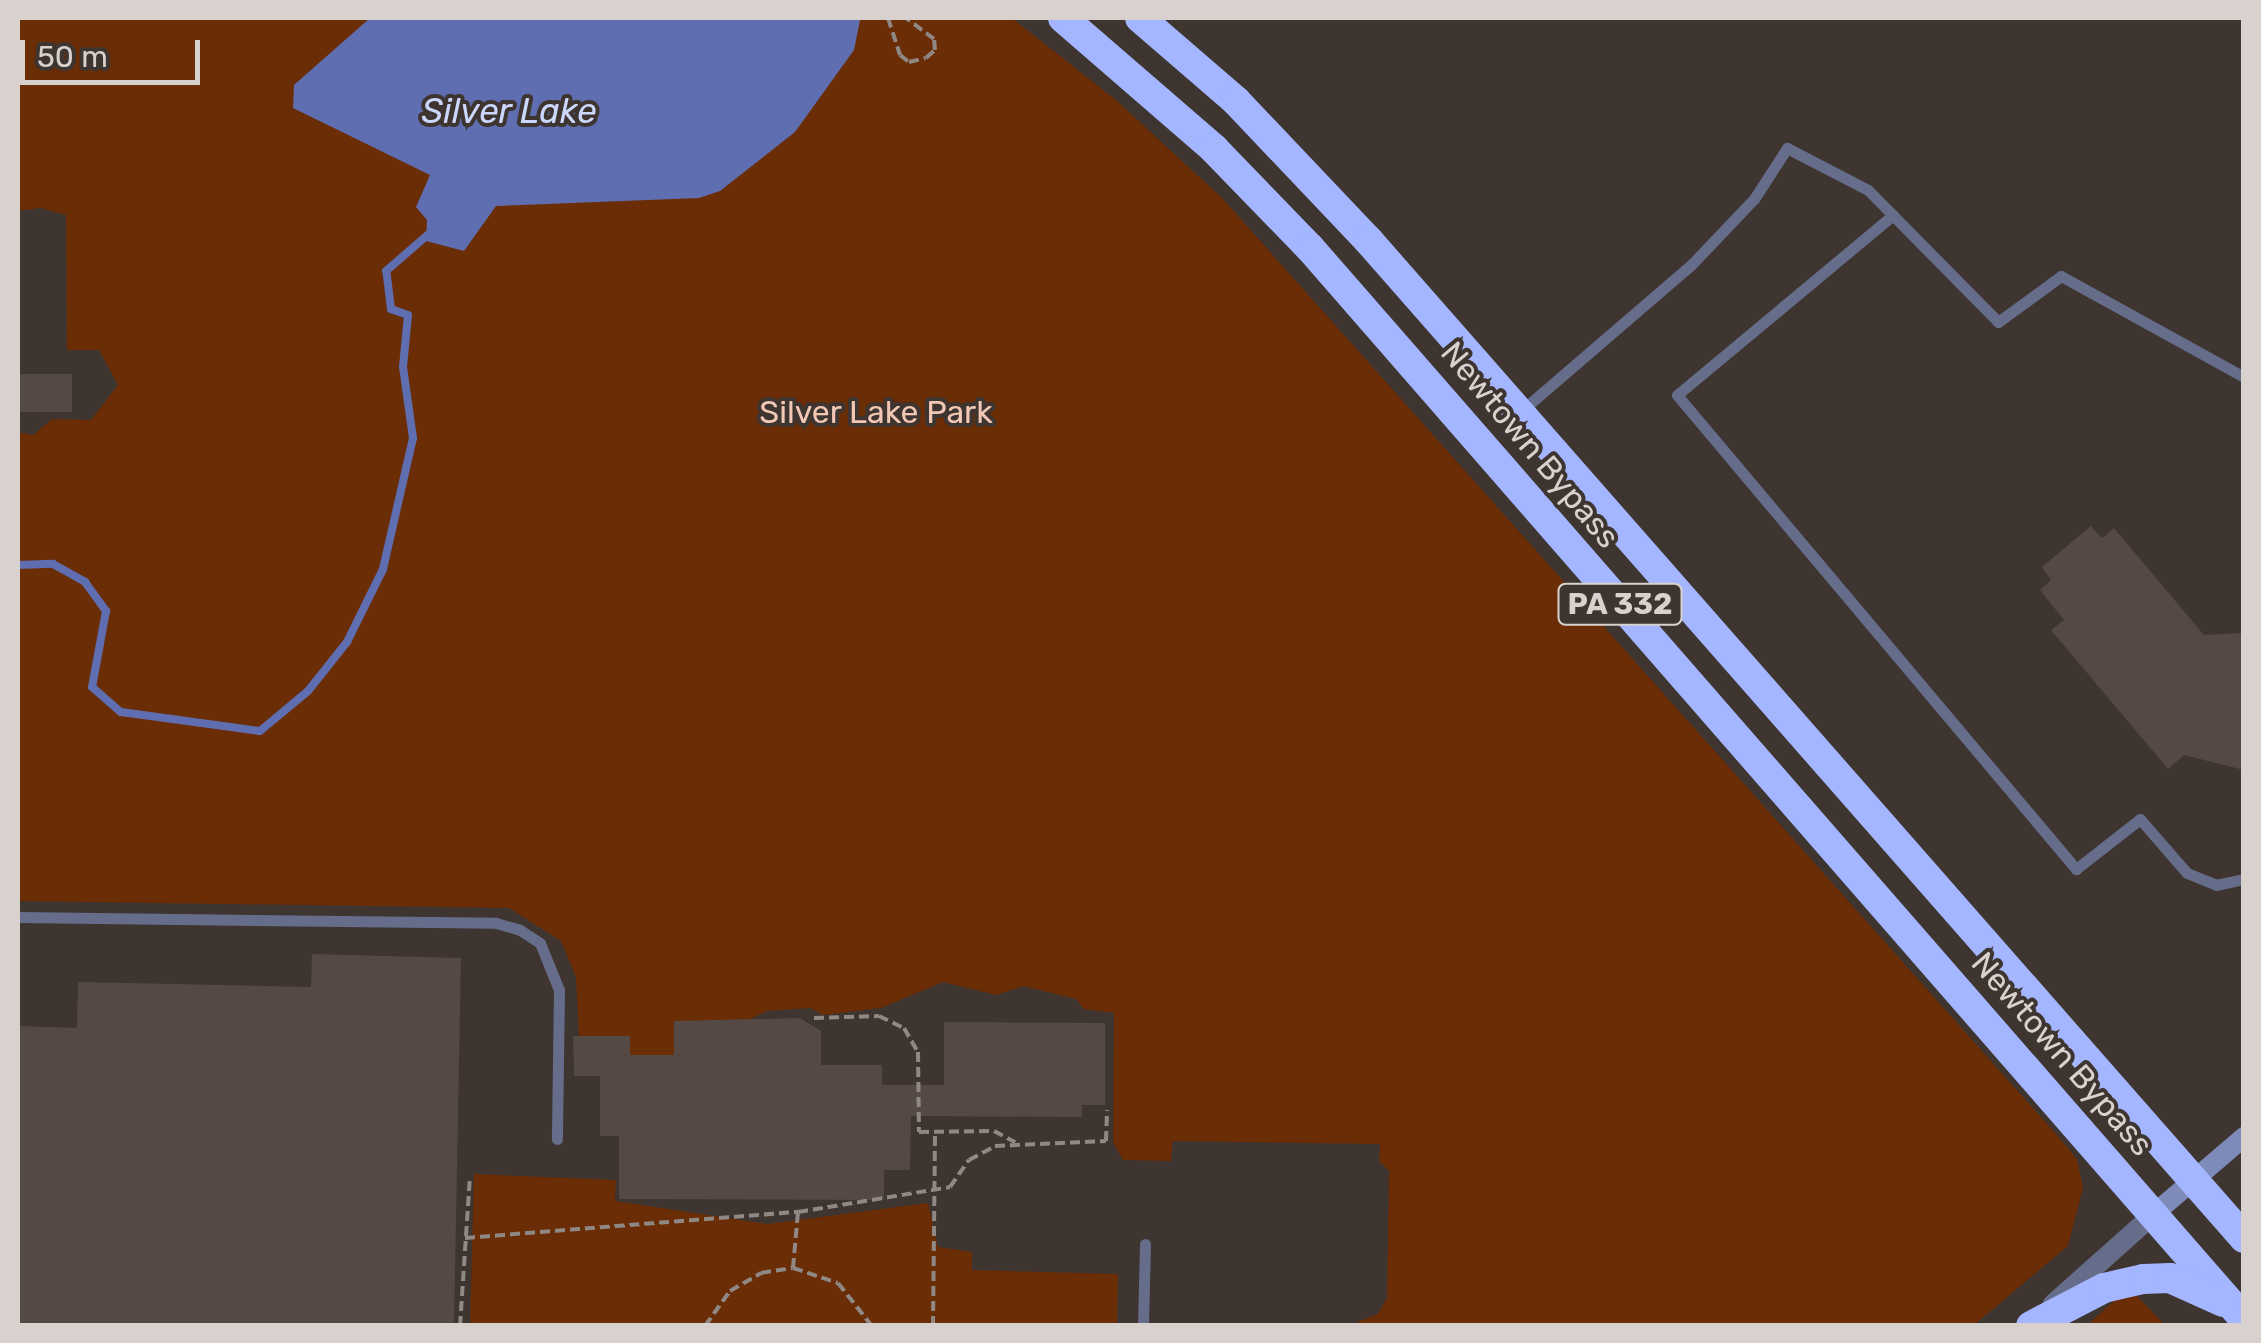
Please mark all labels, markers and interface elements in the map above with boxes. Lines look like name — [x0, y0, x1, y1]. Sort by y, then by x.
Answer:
scale bar — [25, 20, 205, 82]
text: 50 m — [37, 39, 108, 75]
water label: Silver Lake — [421, 90, 597, 132]
street label: Newtown Bypass — [1433, 334, 1627, 556]
park label: Silver Lake Park — [759, 393, 993, 431]
road number: PA 332 — [1555, 579, 1685, 629]
street label: Newtown Bypass — [1963, 944, 2161, 1164]

